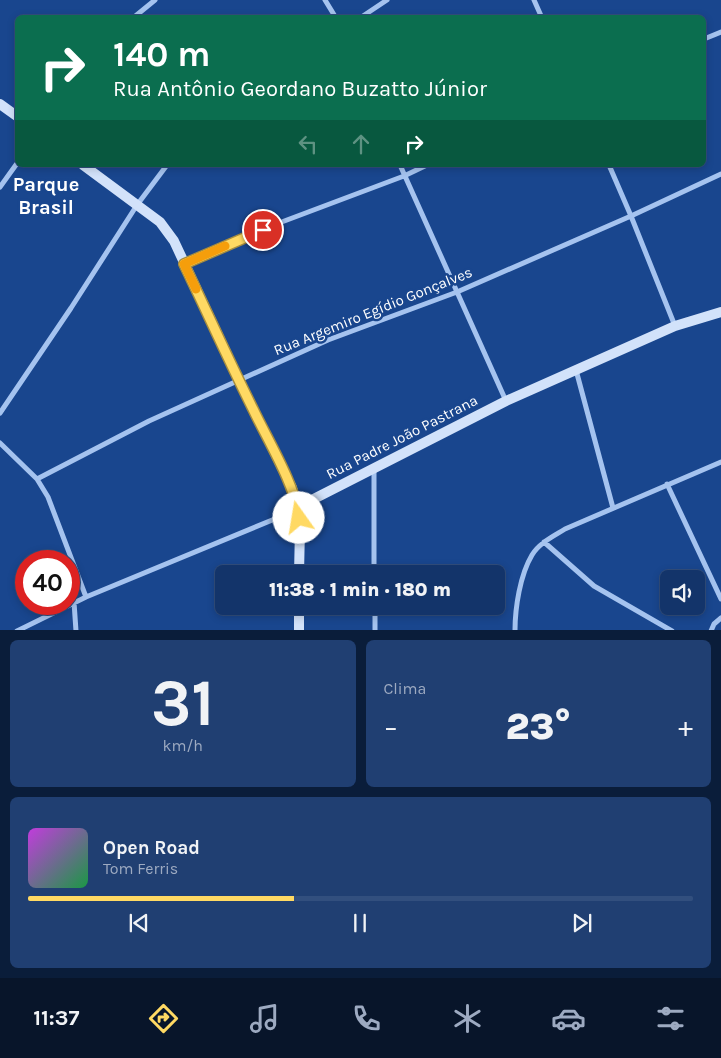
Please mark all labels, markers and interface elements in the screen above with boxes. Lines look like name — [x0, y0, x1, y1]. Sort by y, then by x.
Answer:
text: 140 m — [113, 34, 211, 75]
icon: right — [30, 35, 95, 100]
text: Rua Antônio Geordano Buzatto Júnior — [113, 76, 487, 102]
icon: left — [294, 130, 322, 158]
icon: ahead — [347, 130, 375, 158]
icon: right — [400, 130, 428, 158]
district label: Parque Brasil — [13, 173, 79, 219]
pin — [242, 209, 284, 251]
icon: arrive — [249, 216, 277, 244]
street label: Rua Argemiro Egídio Gonçalves — [271, 263, 475, 359]
street label: Rua Padre João Pastrana — [323, 391, 481, 483]
position arrow — [272, 491, 324, 543]
speed limit sign: 40 — [15, 550, 80, 615]
map controls — [660, 570, 705, 615]
button: sound — [660, 570, 705, 615]
text: 11:38 · 1 min · 180 m — [269, 579, 451, 601]
text: 31 — [151, 665, 215, 741]
text: Clima — [384, 679, 426, 698]
text: 23° — [505, 704, 571, 749]
text: − — [384, 710, 398, 743]
text: + — [678, 710, 693, 743]
text: km/h — [162, 736, 203, 755]
text: Open Road — [103, 837, 200, 859]
text: Tom Ferris — [103, 859, 178, 878]
icon: previous — [125, 909, 153, 937]
icon: pause — [346, 909, 374, 937]
icon: next — [568, 909, 596, 937]
icon: directions — [146, 1001, 181, 1036]
icon: music — [247, 1001, 282, 1036]
icon: phone — [349, 1001, 384, 1036]
icon: climate — [450, 1001, 485, 1036]
icon: car — [551, 1001, 586, 1036]
icon: filters — [653, 1001, 688, 1036]
text: 11:37 — [33, 1005, 79, 1031]

